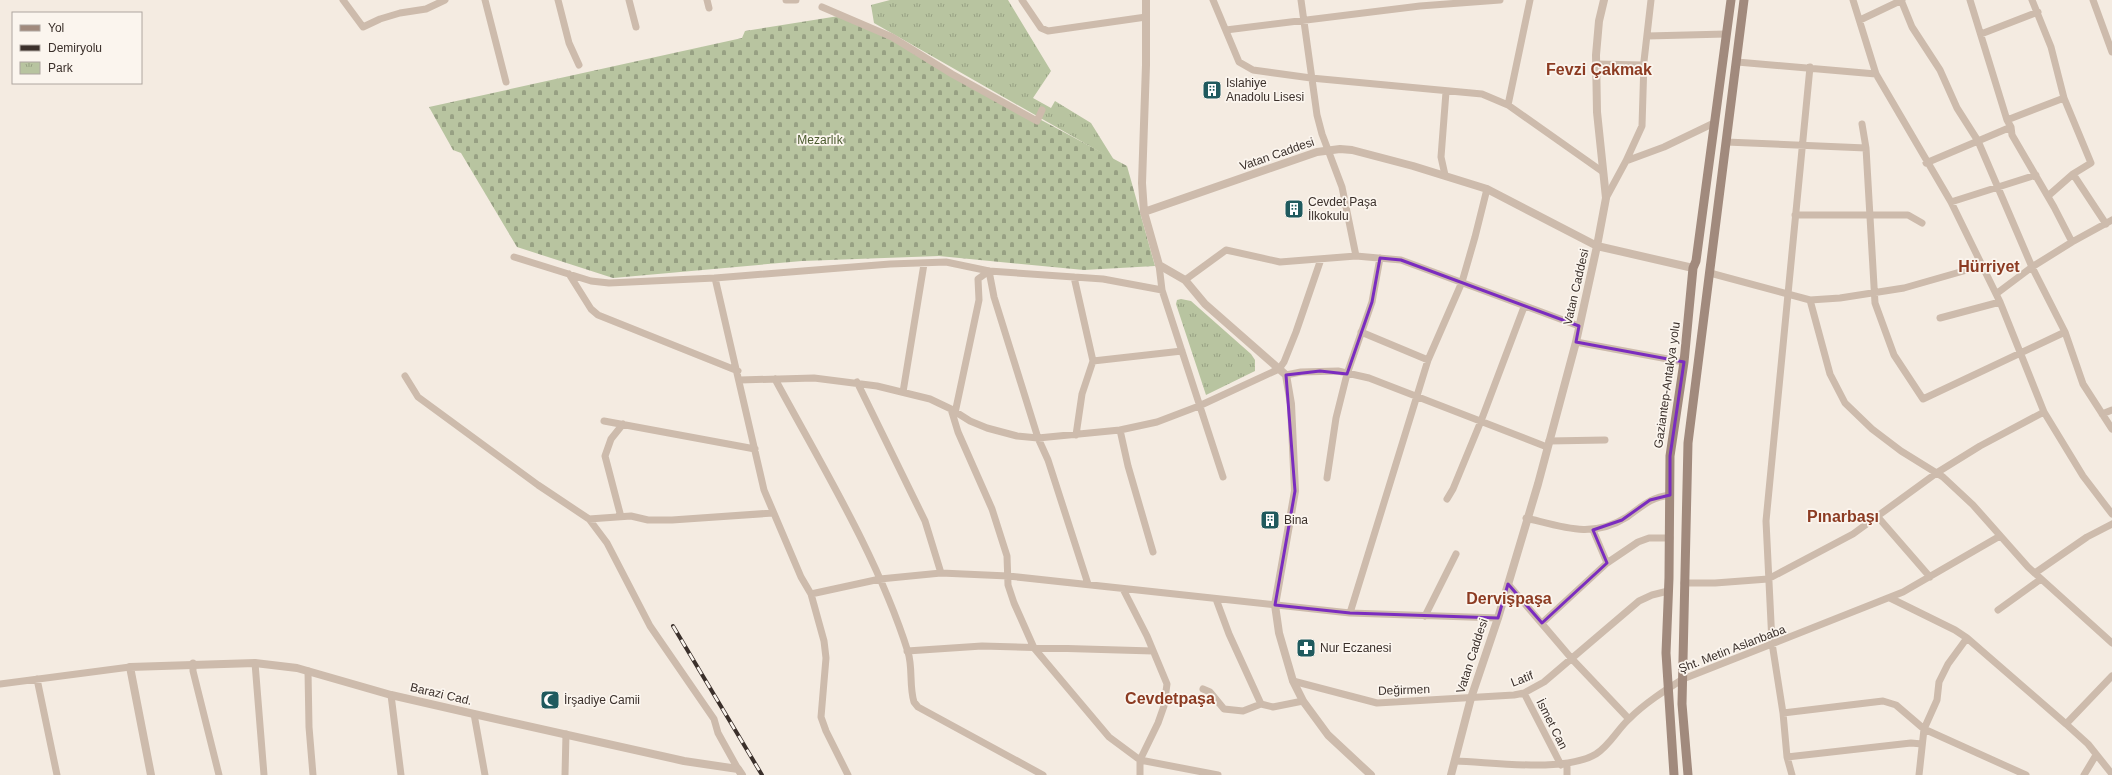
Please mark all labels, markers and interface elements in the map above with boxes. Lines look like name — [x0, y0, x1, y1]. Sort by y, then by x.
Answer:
legend — [12, 12, 142, 84]
text: Yol — [48, 21, 64, 35]
text: Demiryolu — [48, 41, 102, 55]
text: Park — [48, 61, 74, 75]
district label: Fevzi Çakmak — [1546, 61, 1652, 78]
place label: Islahiye Anadolu Lisesi — [1226, 76, 1304, 104]
building icon: Islahiye Anadolu Lisesi — [1201, 79, 1223, 101]
park label: Mezarlık — [797, 133, 844, 147]
street label: Vatan Caddesi — [1238, 135, 1316, 173]
place label: Cevdet Paşa İlkokulu — [1308, 195, 1377, 223]
building icon: Cevdet Paşa İlkokulu — [1283, 198, 1305, 220]
street label: Vatan Caddesi — [1560, 248, 1592, 326]
district label: Hürriyet — [1958, 258, 2020, 275]
street label: Gaziantep-Antakya yolu — [1651, 321, 1683, 449]
district label: Pınarbaşı — [1807, 508, 1879, 525]
building icon: Bina — [1259, 509, 1281, 531]
place label: Bina — [1284, 513, 1308, 527]
district label: Dervişpaşa — [1466, 590, 1552, 607]
street label: Vatan Caddesi — [1453, 617, 1491, 695]
street label: Şht. Metin Aslanbaba — [1677, 622, 1788, 676]
pharmacy icon: Nur Eczanesi — [1295, 637, 1317, 659]
place label: Nur Eczanesi — [1320, 641, 1391, 655]
street label: Latif — [1509, 668, 1536, 690]
street label: Barazi Cad. — [409, 680, 473, 708]
street label: Değirmen — [1378, 682, 1430, 698]
mosque icon: İrşadiye Camii — [539, 689, 561, 711]
district label: Cevdetpaşa — [1125, 690, 1215, 707]
place label: İrşadiye Camii — [564, 693, 640, 707]
street label: İsmet Can — [1533, 696, 1571, 752]

